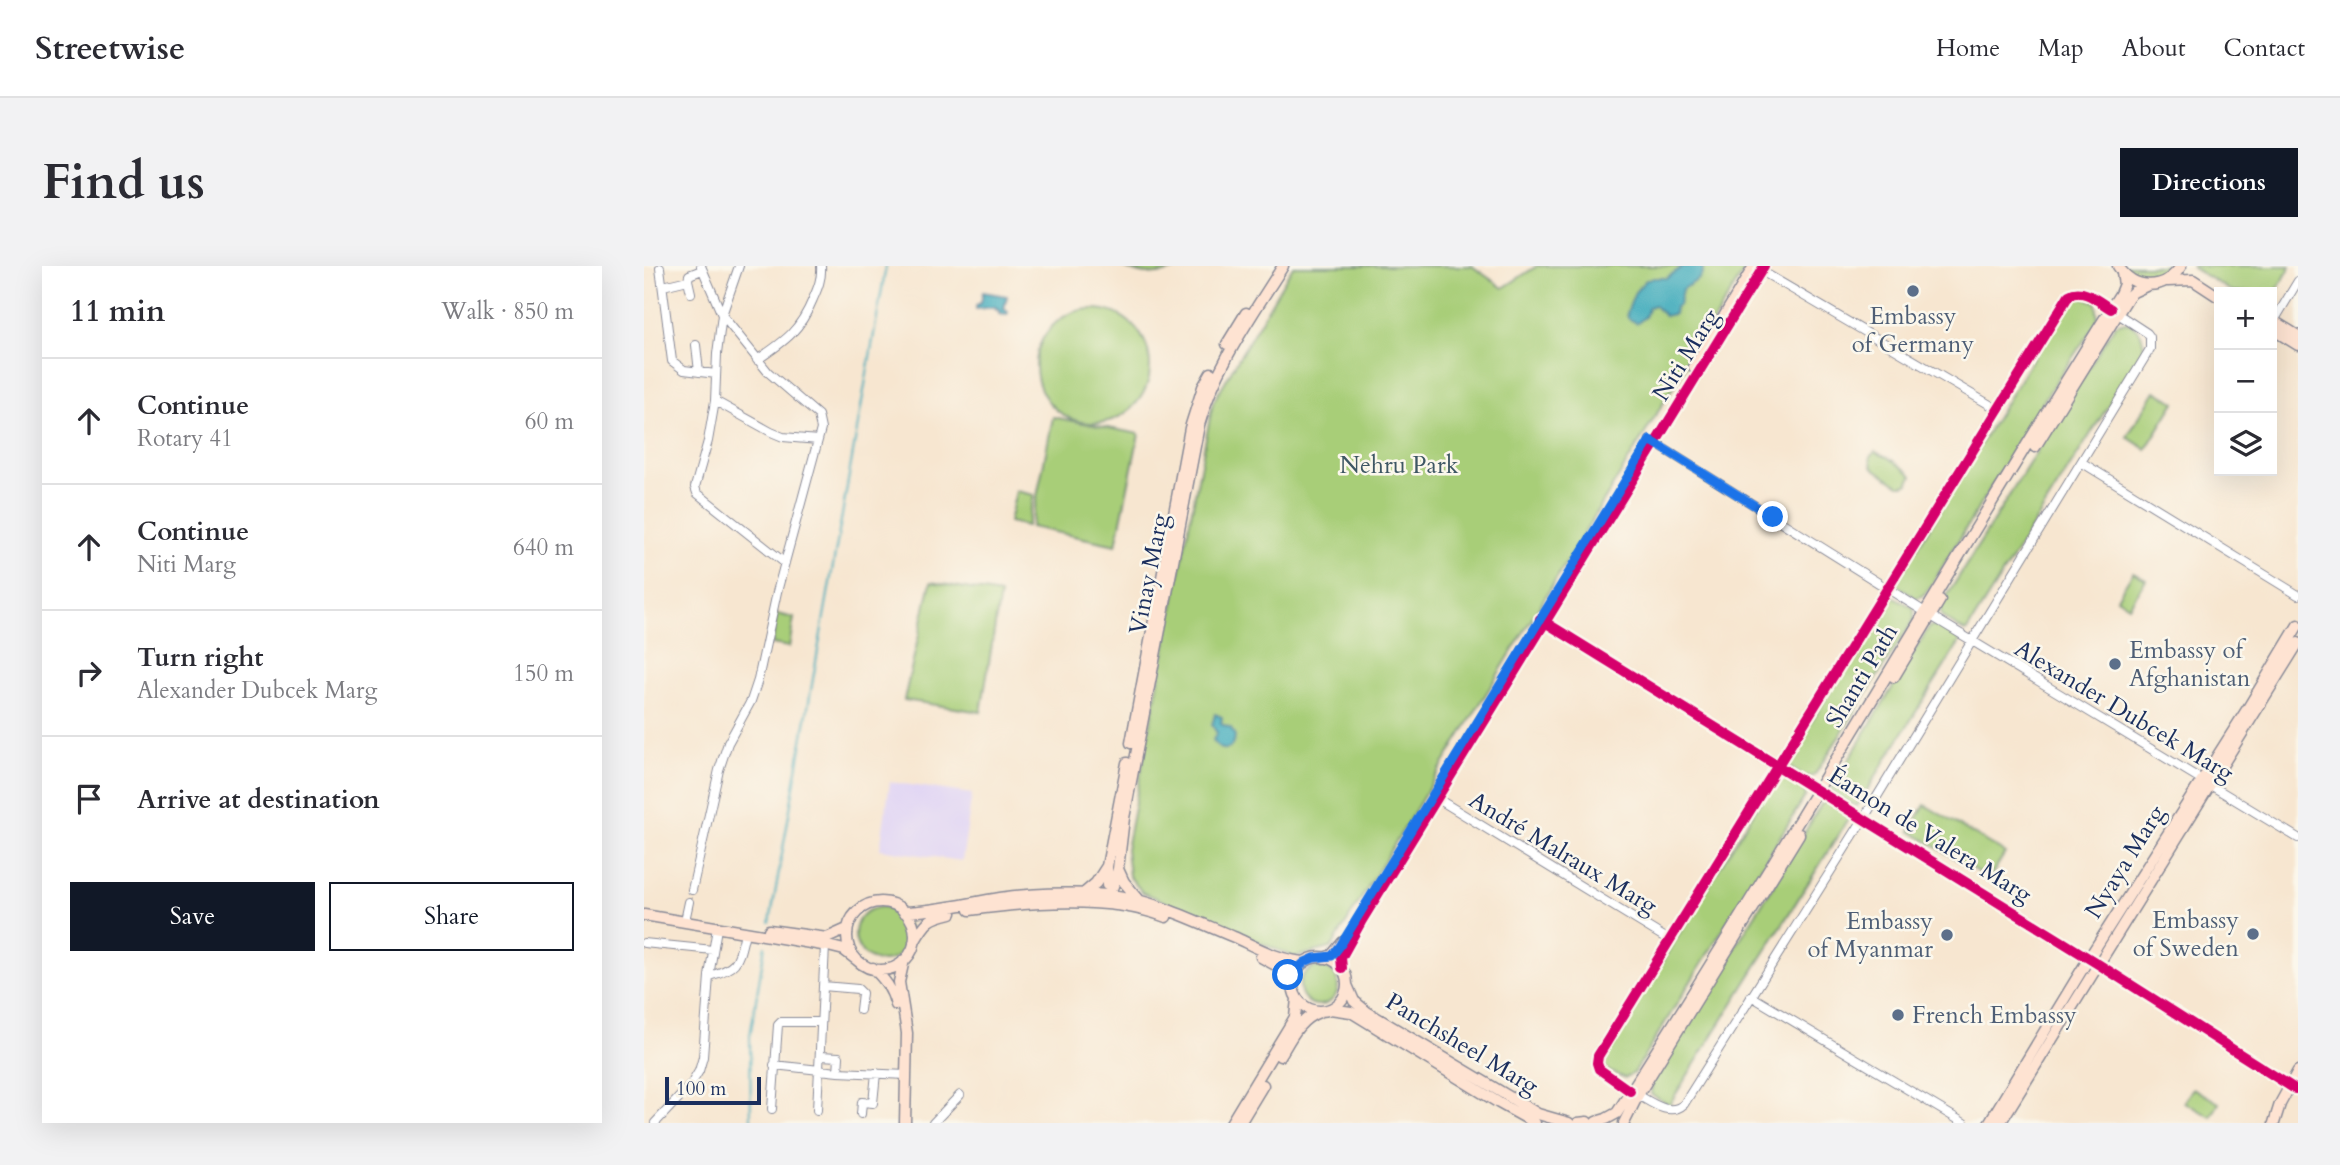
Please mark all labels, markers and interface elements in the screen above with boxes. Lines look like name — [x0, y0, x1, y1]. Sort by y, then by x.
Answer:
text: Streetwise — [35, 26, 185, 71]
text: Home — [1936, 32, 2000, 65]
text: Map — [2038, 32, 2084, 65]
text: About — [2122, 32, 2186, 65]
text: Contact — [2224, 32, 2305, 65]
button: Directions — [2120, 148, 2298, 217]
text: Find us — [42, 149, 205, 216]
marker: Embassy of Germany — [1905, 283, 1921, 299]
map controls — [2214, 287, 2277, 476]
button: + — [2214, 287, 2277, 350]
text: 11 min — [70, 291, 165, 332]
text: Walk · 850 m — [441, 296, 574, 327]
place label: Embassy of Germany — [1852, 300, 1975, 361]
street label: Niti Marg — [1645, 302, 1728, 407]
button: − — [2214, 350, 2277, 413]
text: Continue — [137, 388, 249, 423]
icon: ahead — [70, 402, 108, 440]
text: 60 m — [525, 406, 574, 437]
button: layers — [2214, 413, 2277, 476]
text: Rotary 41 — [137, 423, 233, 454]
park label: Nehru Park — [1339, 449, 1459, 482]
route end — [1757, 501, 1788, 532]
street label: Vinay Marg — [1121, 510, 1177, 637]
text: Continue — [137, 514, 249, 549]
icon: ahead — [70, 528, 108, 566]
text: 640 m — [513, 532, 574, 563]
text: Niti Marg — [137, 549, 236, 580]
street label: Shanti Path — [1818, 618, 1906, 734]
street label: Alexander Dubcek Marg — [2008, 632, 2240, 790]
place label: Embassy of Afghanistan — [2129, 634, 2251, 695]
text: Turn right — [137, 640, 264, 675]
icon: right — [70, 654, 108, 692]
marker: Embassy of Afghanistan — [2107, 656, 2123, 672]
text: 150 m — [513, 658, 574, 689]
text: Alexander Dubcek Marg — [137, 675, 377, 706]
street label: Éamon de Valera Marg — [1822, 759, 2039, 911]
icon: arrive — [70, 780, 108, 818]
text: Arrive at destination — [137, 782, 380, 817]
street label: André Malraux Marg — [1463, 784, 1664, 923]
street label: Nyaya Marg — [2077, 798, 2173, 925]
button: Save — [70, 882, 315, 951]
button: Share — [329, 882, 574, 951]
place label: Embassy of Sweden — [2133, 904, 2239, 965]
place label: Embassy of Myanmar — [1808, 905, 1933, 966]
marker: Embassy of Sweden — [2245, 926, 2261, 942]
marker: Embassy of Myanmar — [1939, 927, 1955, 943]
route start — [1272, 959, 1303, 990]
street label: Panchsheel Marg — [1379, 985, 1545, 1103]
place label: French Embassy — [1912, 999, 2077, 1032]
marker: French Embassy — [1890, 1007, 1906, 1023]
scale bar — [665, 1074, 761, 1106]
text: 100 m — [676, 1076, 726, 1102]

